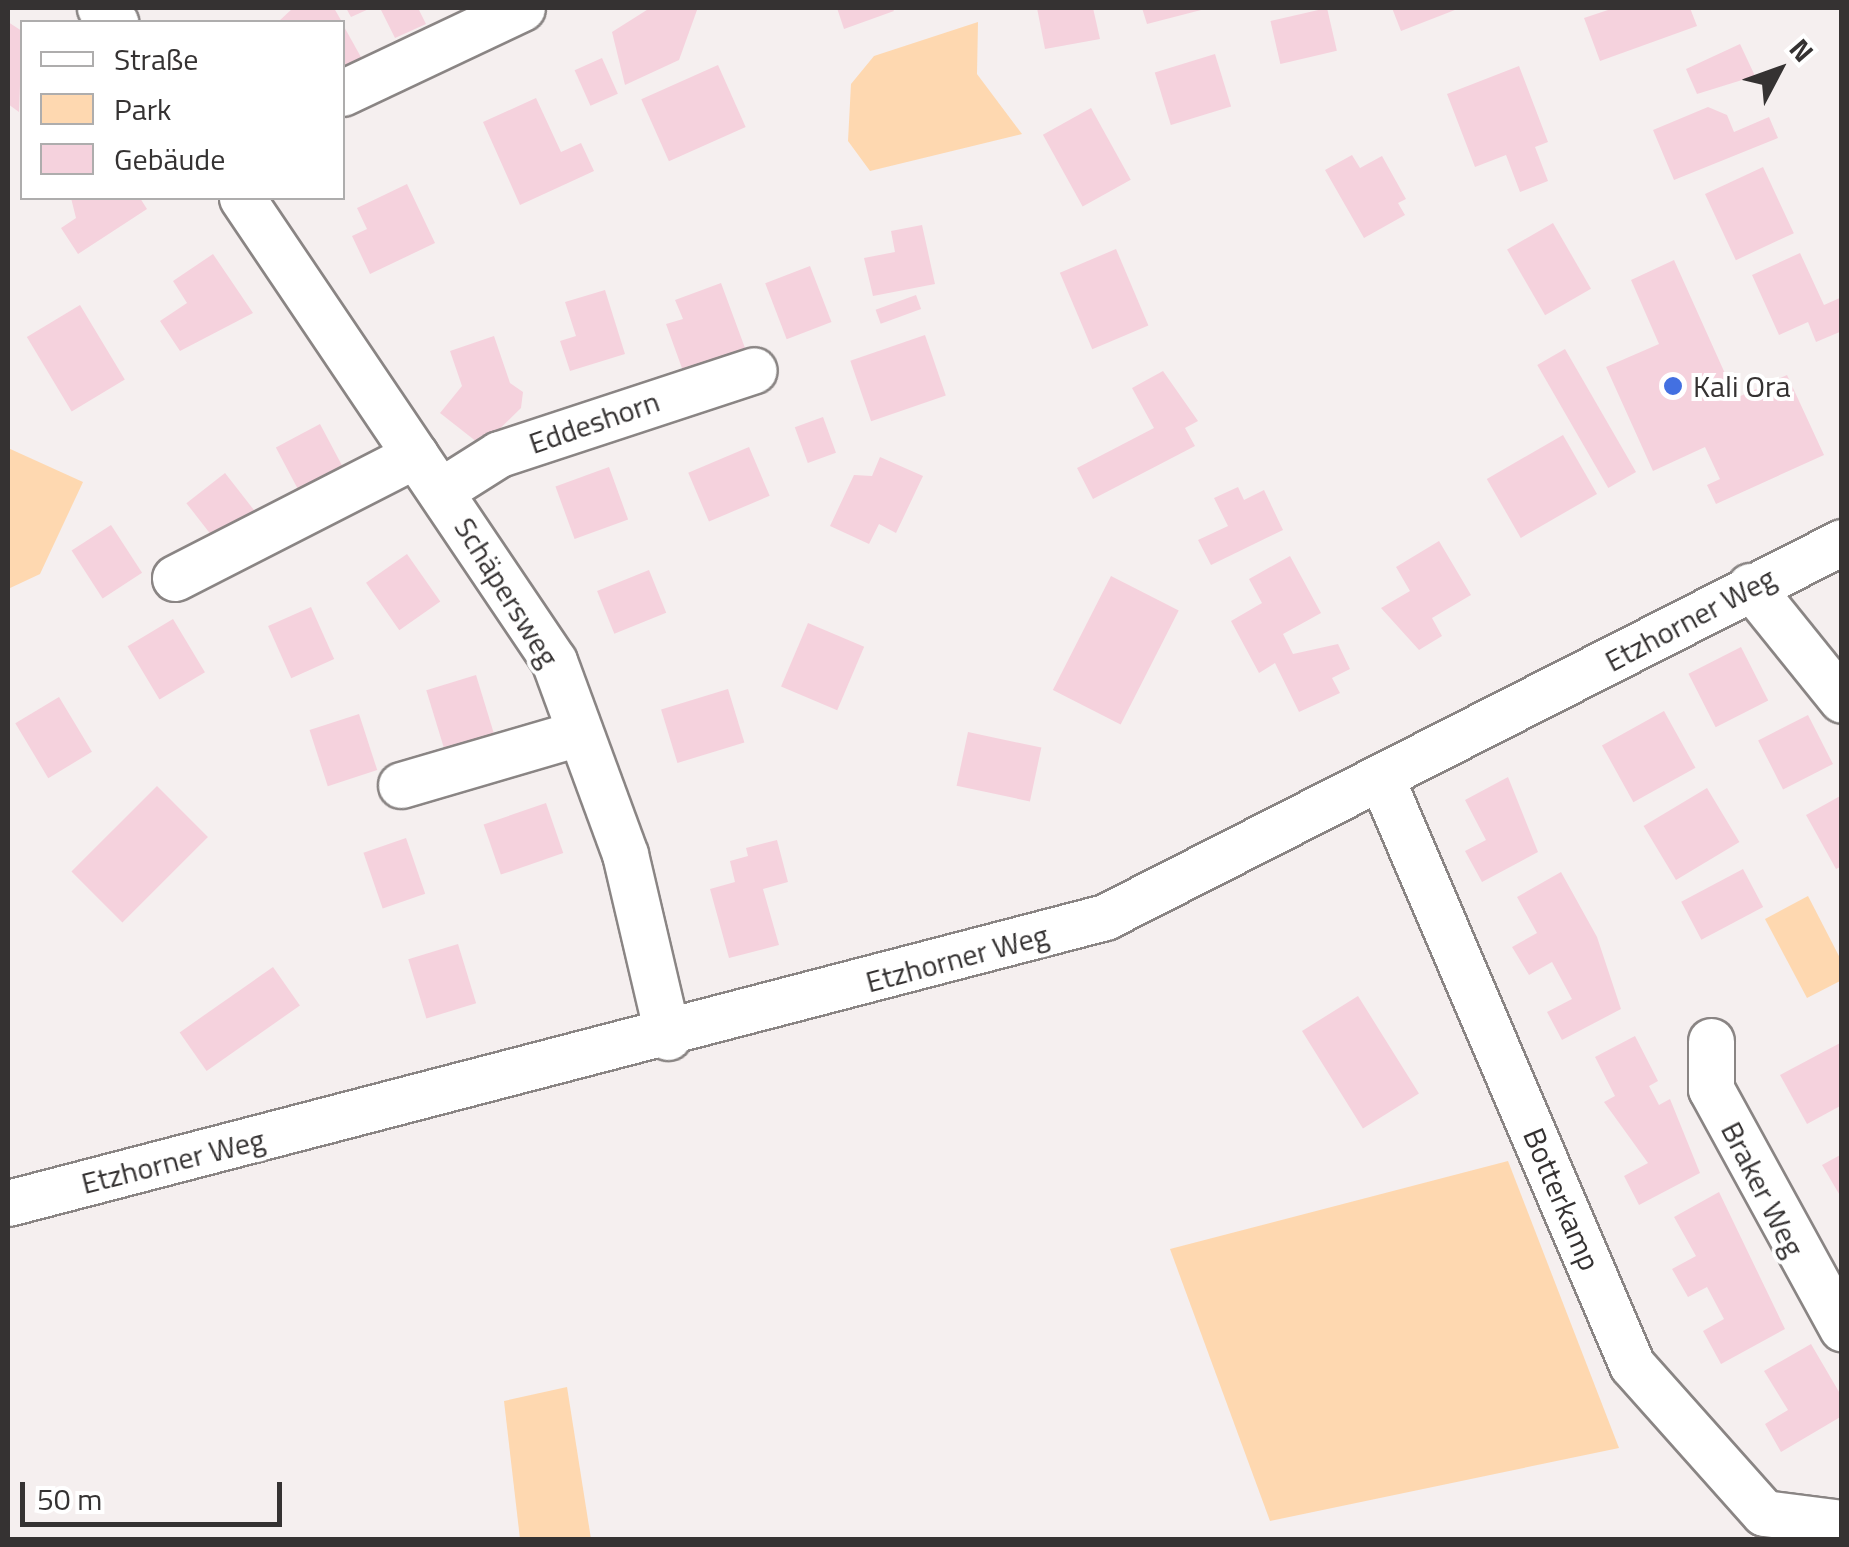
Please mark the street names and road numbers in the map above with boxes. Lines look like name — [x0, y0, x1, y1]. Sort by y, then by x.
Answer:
street label: Eddeshorn — [524, 383, 664, 461]
street label: Schäpersweg — [447, 511, 567, 673]
street label: Etzhorner Weg — [1599, 559, 1781, 679]
street label: Etzhorner Weg — [862, 916, 1052, 1000]
street label: Braker Weg — [1714, 1116, 1812, 1262]
street label: Etzhorner Weg — [78, 1121, 268, 1201]
street label: Botterkamp — [1516, 1122, 1608, 1276]

